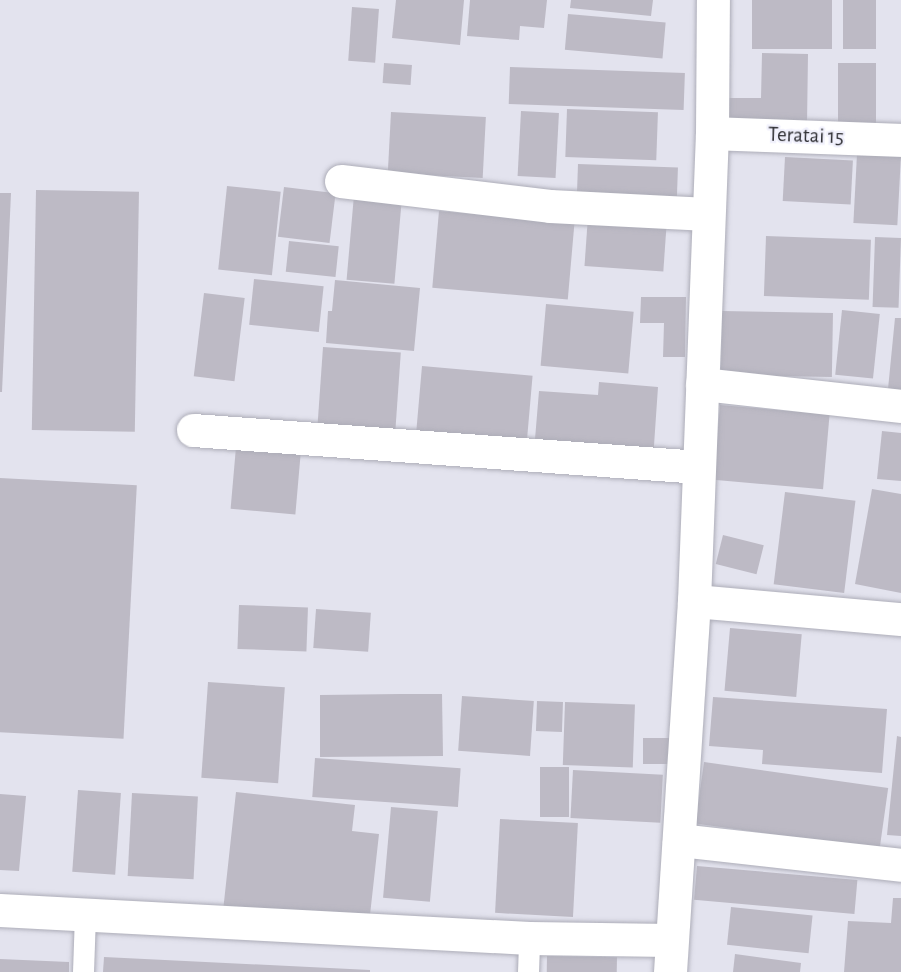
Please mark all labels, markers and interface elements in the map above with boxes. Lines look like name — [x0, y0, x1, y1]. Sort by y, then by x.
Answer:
street label: Teratai 15 — [768, 122, 844, 150]

